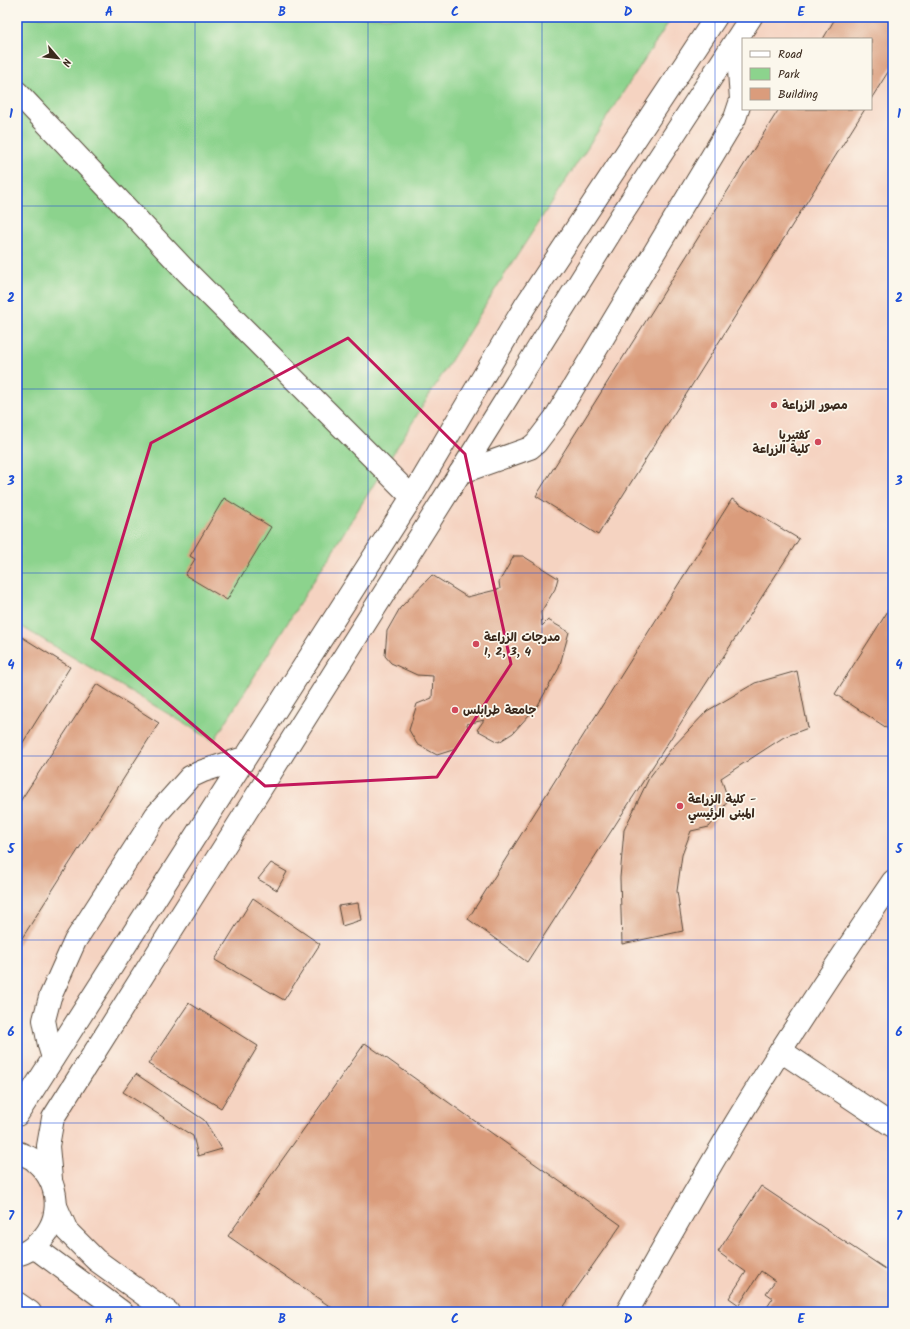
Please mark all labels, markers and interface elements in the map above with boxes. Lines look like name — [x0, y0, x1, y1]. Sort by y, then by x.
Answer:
text: A — [105, 2, 113, 23]
text: B — [278, 2, 286, 23]
text: C — [451, 2, 459, 23]
text: D — [624, 2, 633, 23]
text: E — [797, 2, 805, 23]
north arrow — [38, 38, 78, 78]
legend — [742, 38, 872, 110]
text: Road — [778, 45, 803, 64]
text: N — [56, 55, 76, 70]
text: Park — [778, 65, 800, 84]
text: Building — [778, 85, 818, 104]
text: 1 — [9, 104, 13, 125]
text: 1 — [897, 104, 901, 125]
text: 2 — [7, 288, 15, 309]
text: 2 — [895, 288, 903, 309]
place label: مصور الزراعة — [782, 396, 848, 415]
marker: مصور الزراعة — [769, 400, 779, 410]
place label: كفتيريا كلية الزراعة — [753, 426, 811, 459]
marker: كفتيريا كلية الزراعة — [813, 437, 823, 447]
text: 3 — [6, 471, 15, 492]
text: 3 — [894, 471, 903, 492]
place label: مدرجات الزراعة 1, 2, 3, 4 — [484, 628, 560, 661]
marker: مدرجات الزراعة 1, 2, 3, 4 — [471, 639, 481, 649]
text: 4 — [7, 655, 15, 676]
text: 4 — [895, 655, 903, 676]
place label: جامعة طرابلس — [463, 701, 536, 720]
marker: جامعة طرابلس — [450, 705, 460, 715]
place label: كلية الزراعة - المبنى الرئيسي — [688, 790, 756, 824]
marker: كلية الزراعة - المبنى الرئيسي — [675, 801, 685, 811]
text: 5 — [7, 839, 16, 860]
text: 5 — [895, 839, 904, 860]
text: 6 — [7, 1022, 15, 1043]
text: 6 — [895, 1022, 903, 1043]
text: 7 — [8, 1206, 15, 1227]
text: 7 — [896, 1206, 903, 1227]
text: A — [105, 1309, 113, 1329]
text: B — [278, 1309, 286, 1329]
text: C — [451, 1309, 459, 1329]
text: D — [624, 1309, 633, 1329]
text: E — [797, 1309, 805, 1329]

